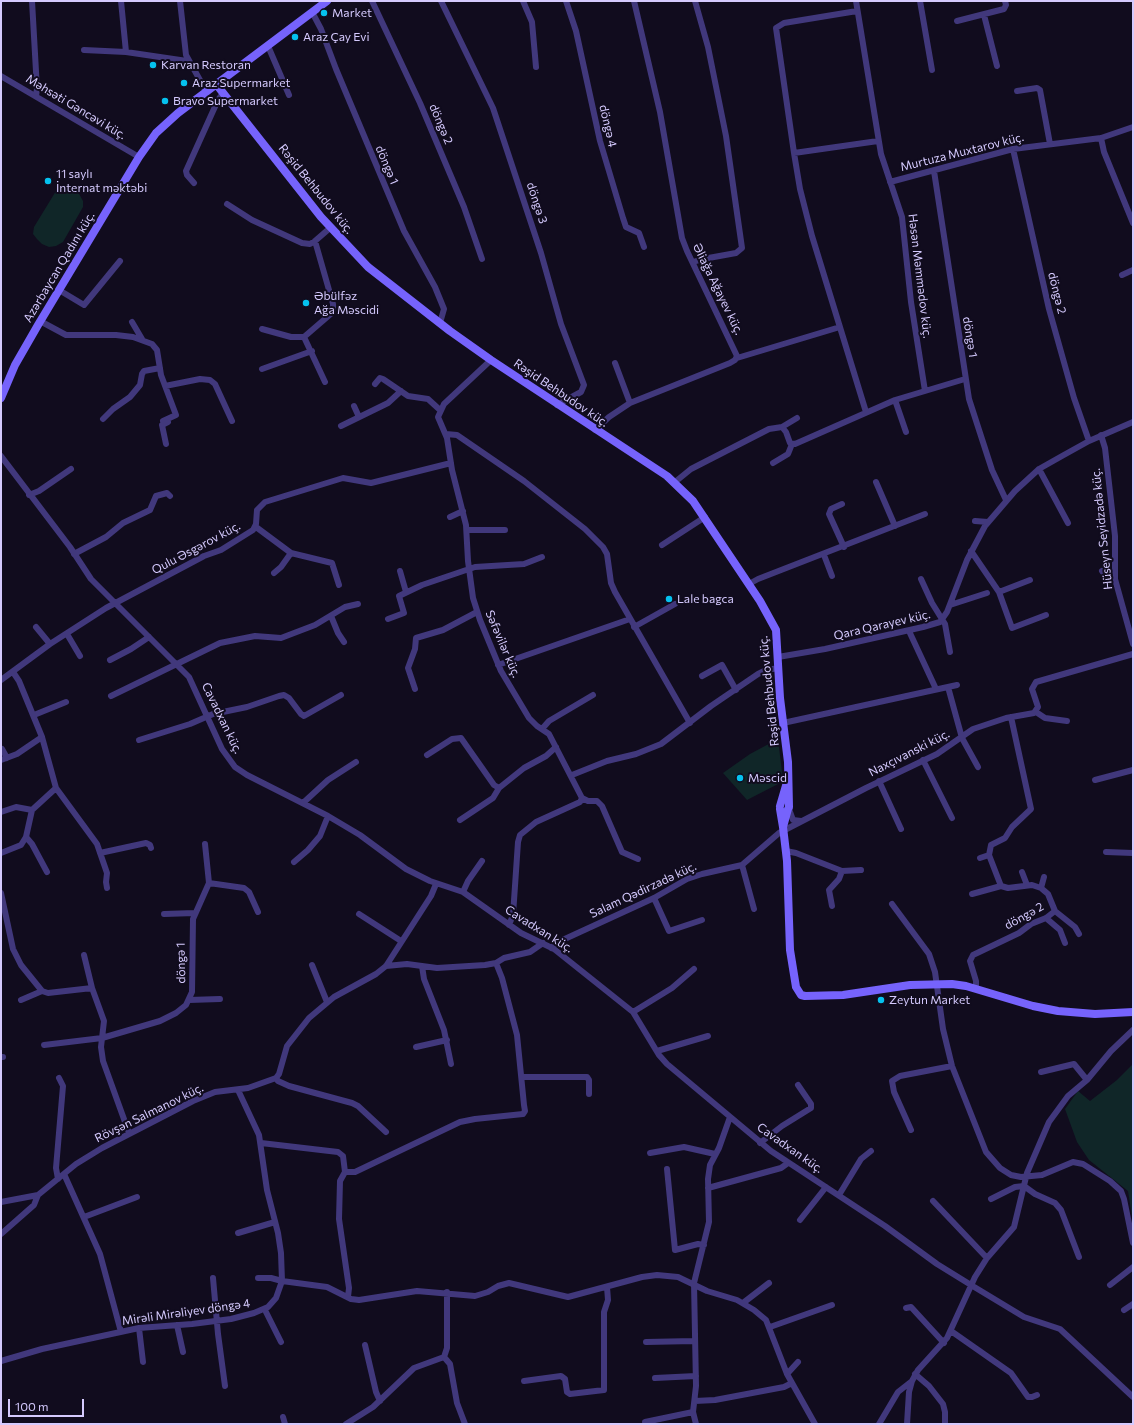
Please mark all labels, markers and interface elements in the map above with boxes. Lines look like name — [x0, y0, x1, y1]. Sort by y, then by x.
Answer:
place label: Market — [332, 6, 372, 20]
marker: Market — [319, 8, 329, 18]
place label: Araz Çay Evi — [303, 30, 370, 44]
marker: Araz Çay Evi — [290, 32, 300, 42]
place label: Karvan Restoran — [161, 58, 251, 72]
marker: Karvan Restoran — [148, 60, 158, 70]
street label: Məhsəti Gəncəvi küç. — [23, 71, 129, 143]
place label: Araz Supermarket — [192, 76, 290, 90]
marker: Araz Supermarket — [179, 78, 189, 88]
place label: Bravo Supermarket — [173, 94, 278, 108]
marker: Bravo Supermarket — [160, 96, 170, 106]
street label: döngə 2 — [426, 102, 456, 146]
street label: döngə 4 — [596, 103, 620, 149]
street label: Murtuza Muxtarov küç. — [899, 130, 1025, 174]
street label: Rəşid Behbudov küç. — [275, 141, 357, 237]
street label: döngə 1 — [372, 143, 402, 187]
place label: 11 saylı İnternat məktəbi — [56, 167, 147, 195]
marker: 11 saylı İnternat məktəbi — [43, 176, 53, 186]
street label: döngə 3 — [524, 180, 550, 226]
street label: Azərbaycan Qadını küç. — [20, 209, 98, 325]
street label: Həsən Məmmədov küç. — [905, 213, 935, 339]
street label: Əliağa Ağayev küç. — [690, 241, 746, 337]
street label: döngə 2 — [1045, 271, 1069, 315]
place label: Əbülfəz Ağa Məscidi — [314, 289, 379, 317]
marker: Əbülfəz Ağa Məscidi — [301, 298, 311, 308]
street label: döngə 1 — [960, 316, 980, 358]
street label: Rəşid Behbudov küç. — [511, 356, 611, 430]
street label: Hüseyn Seyidzadə küç. — [1088, 468, 1116, 590]
street label: Qulu Əsgərov küç. — [149, 519, 243, 577]
place label: Lale bagca — [677, 592, 734, 606]
marker: Lale bagca — [664, 594, 674, 604]
street label: Qara Qarayev küç. — [832, 607, 932, 643]
street label: Səfəvilər küç. — [482, 608, 524, 680]
street label: Rəşid Behbudov küç. — [756, 635, 782, 747]
street label: Cavadxan küç. — [199, 680, 245, 756]
street label: Naxçıvanski küç. — [866, 726, 952, 780]
place label: Məscid — [748, 771, 787, 785]
marker: Məscid — [735, 773, 745, 783]
street label: Salam Qədirzadə küç. — [587, 859, 699, 921]
street label: döngə 2 — [1002, 899, 1046, 933]
street label: Cavadxan küç. — [502, 902, 576, 956]
street label: döngə 1 — [173, 942, 189, 984]
place label: Zeytun Market — [889, 993, 970, 1007]
marker: Zeytun Market — [876, 995, 886, 1005]
street label: Rövşən Salmanov küç. — [92, 1080, 206, 1146]
street label: Cavadxan küç. — [754, 1120, 826, 1176]
street label: Mirəli Mirəliyev döngə 4 — [121, 1296, 251, 1328]
scale bar — [10, 1391, 86, 1417]
text: 100 m — [15, 1399, 49, 1413]

